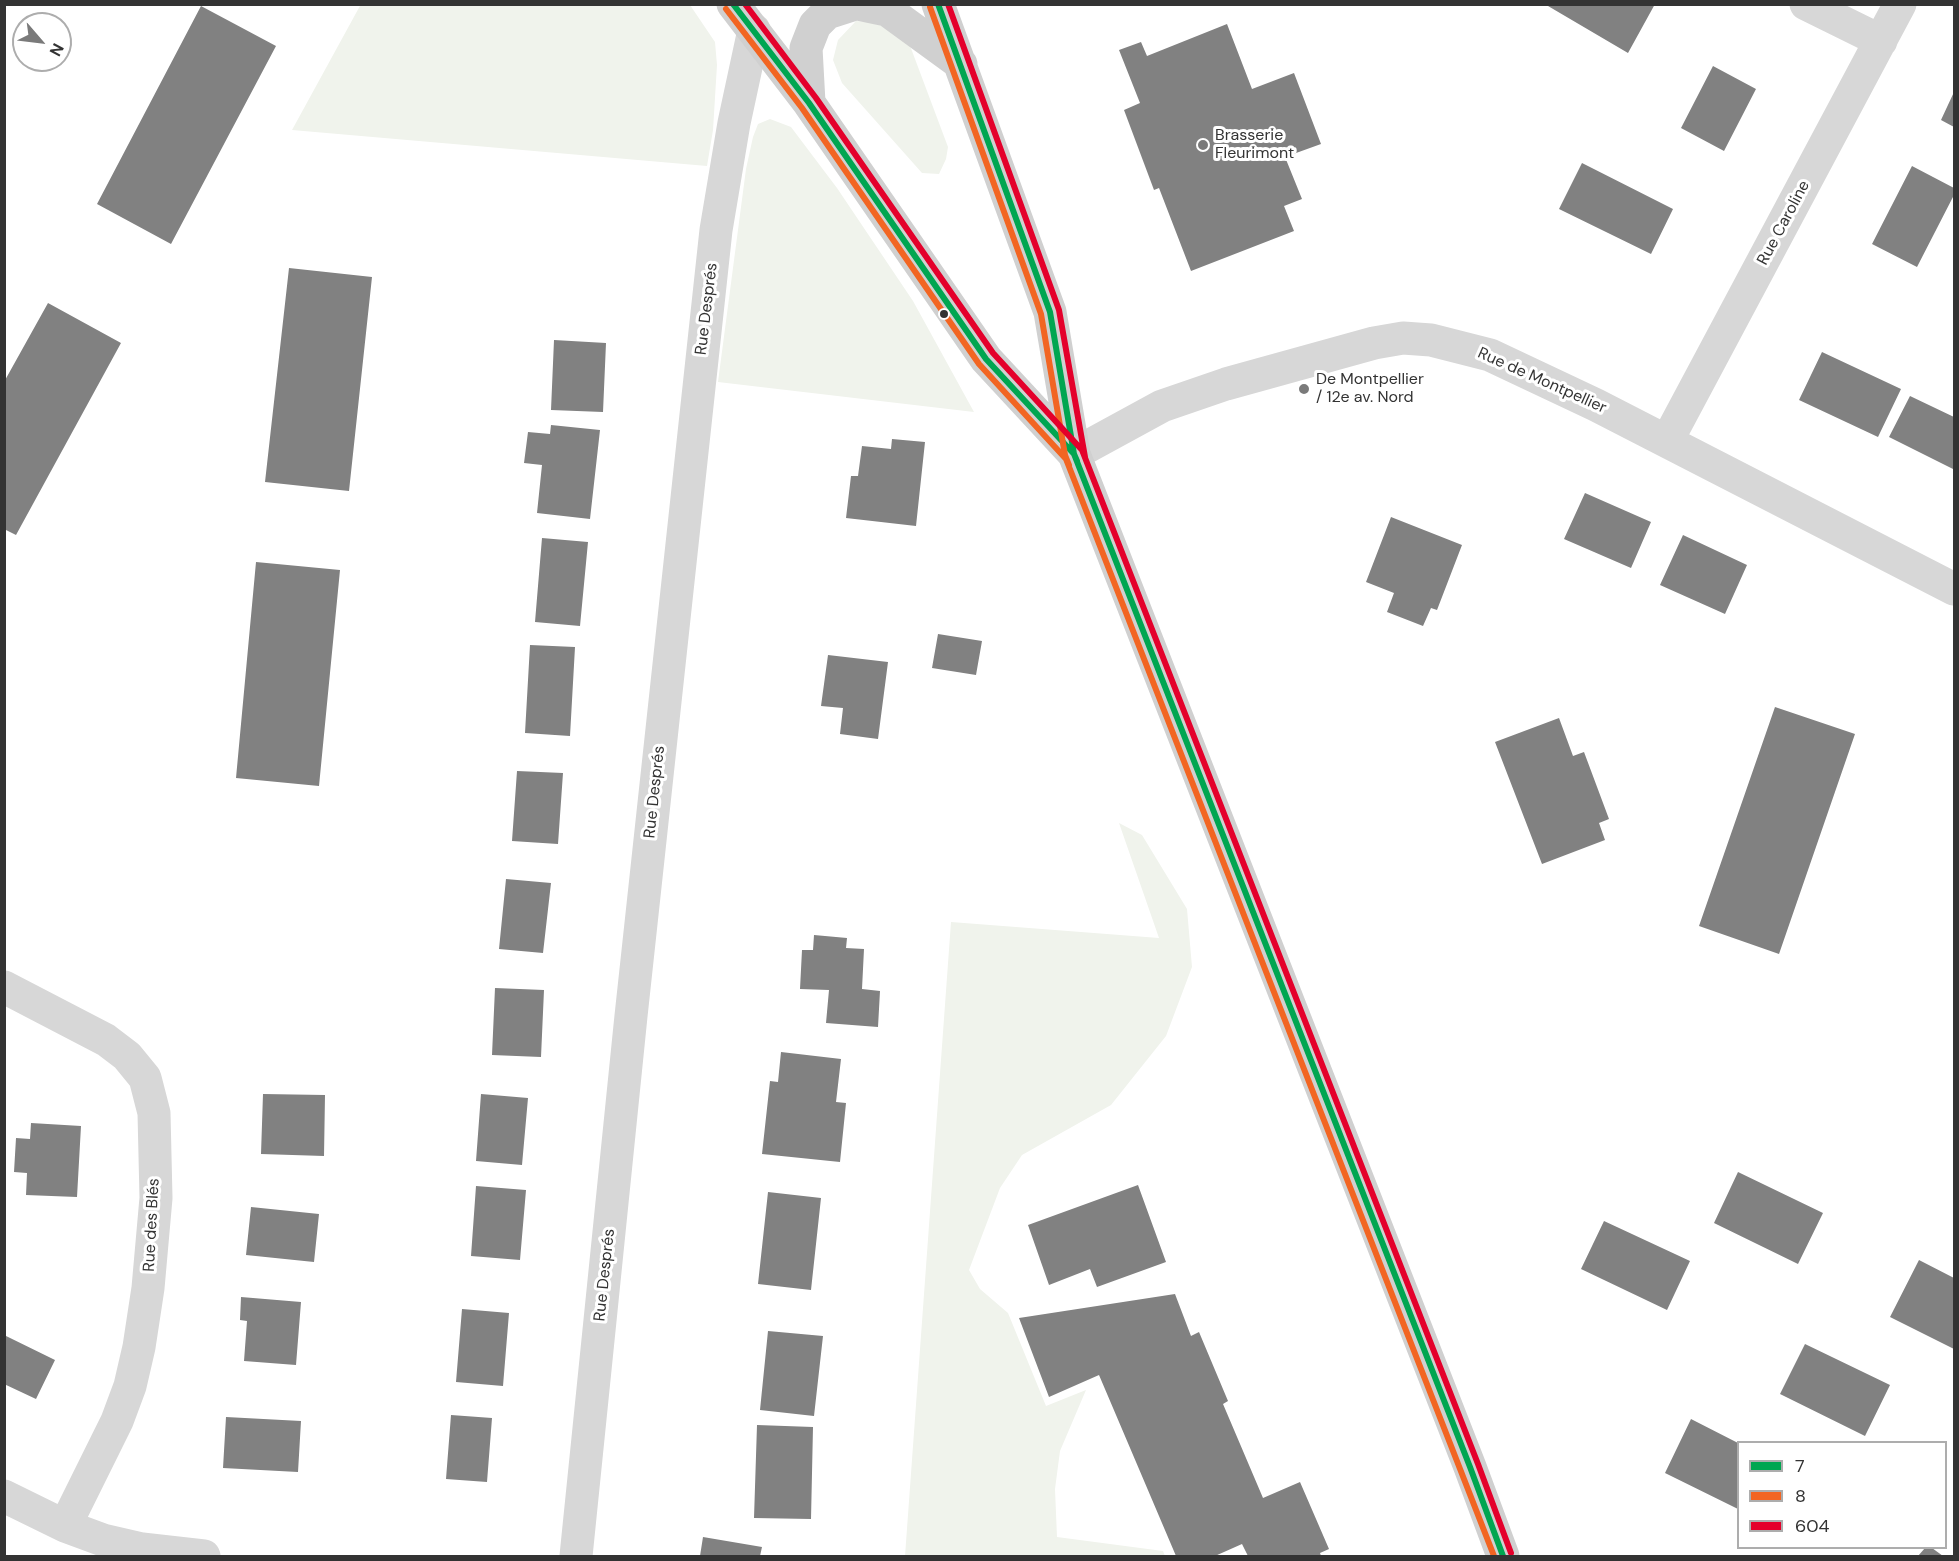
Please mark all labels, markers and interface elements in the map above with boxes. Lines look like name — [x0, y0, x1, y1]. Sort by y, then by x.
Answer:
north arrow — [12, 12, 72, 72]
text: N — [45, 40, 69, 60]
place label: Brasserie Fleurimont — [1215, 126, 1294, 164]
marker: Brasserie Fleurimont — [1196, 138, 1210, 152]
street label: Rue Caroline — [1754, 177, 1814, 269]
street label: Rue Després — [692, 262, 722, 356]
unlabelled marker — [938, 308, 950, 320]
street label: Rue de Montpellier — [1475, 344, 1609, 418]
place label: De Montpellier / 12e av. Nord — [1316, 370, 1424, 408]
marker: De Montpellier / 12e av. Nord — [1297, 382, 1311, 396]
street label: Rue Després — [641, 745, 669, 839]
street label: Rue des Blés — [140, 1178, 164, 1272]
street label: Rue Després — [591, 1228, 619, 1322]
legend — [1737, 1441, 1947, 1549]
text: 7 — [1795, 1454, 1805, 1478]
text: 8 — [1795, 1484, 1806, 1508]
text: 604 — [1795, 1514, 1830, 1538]

